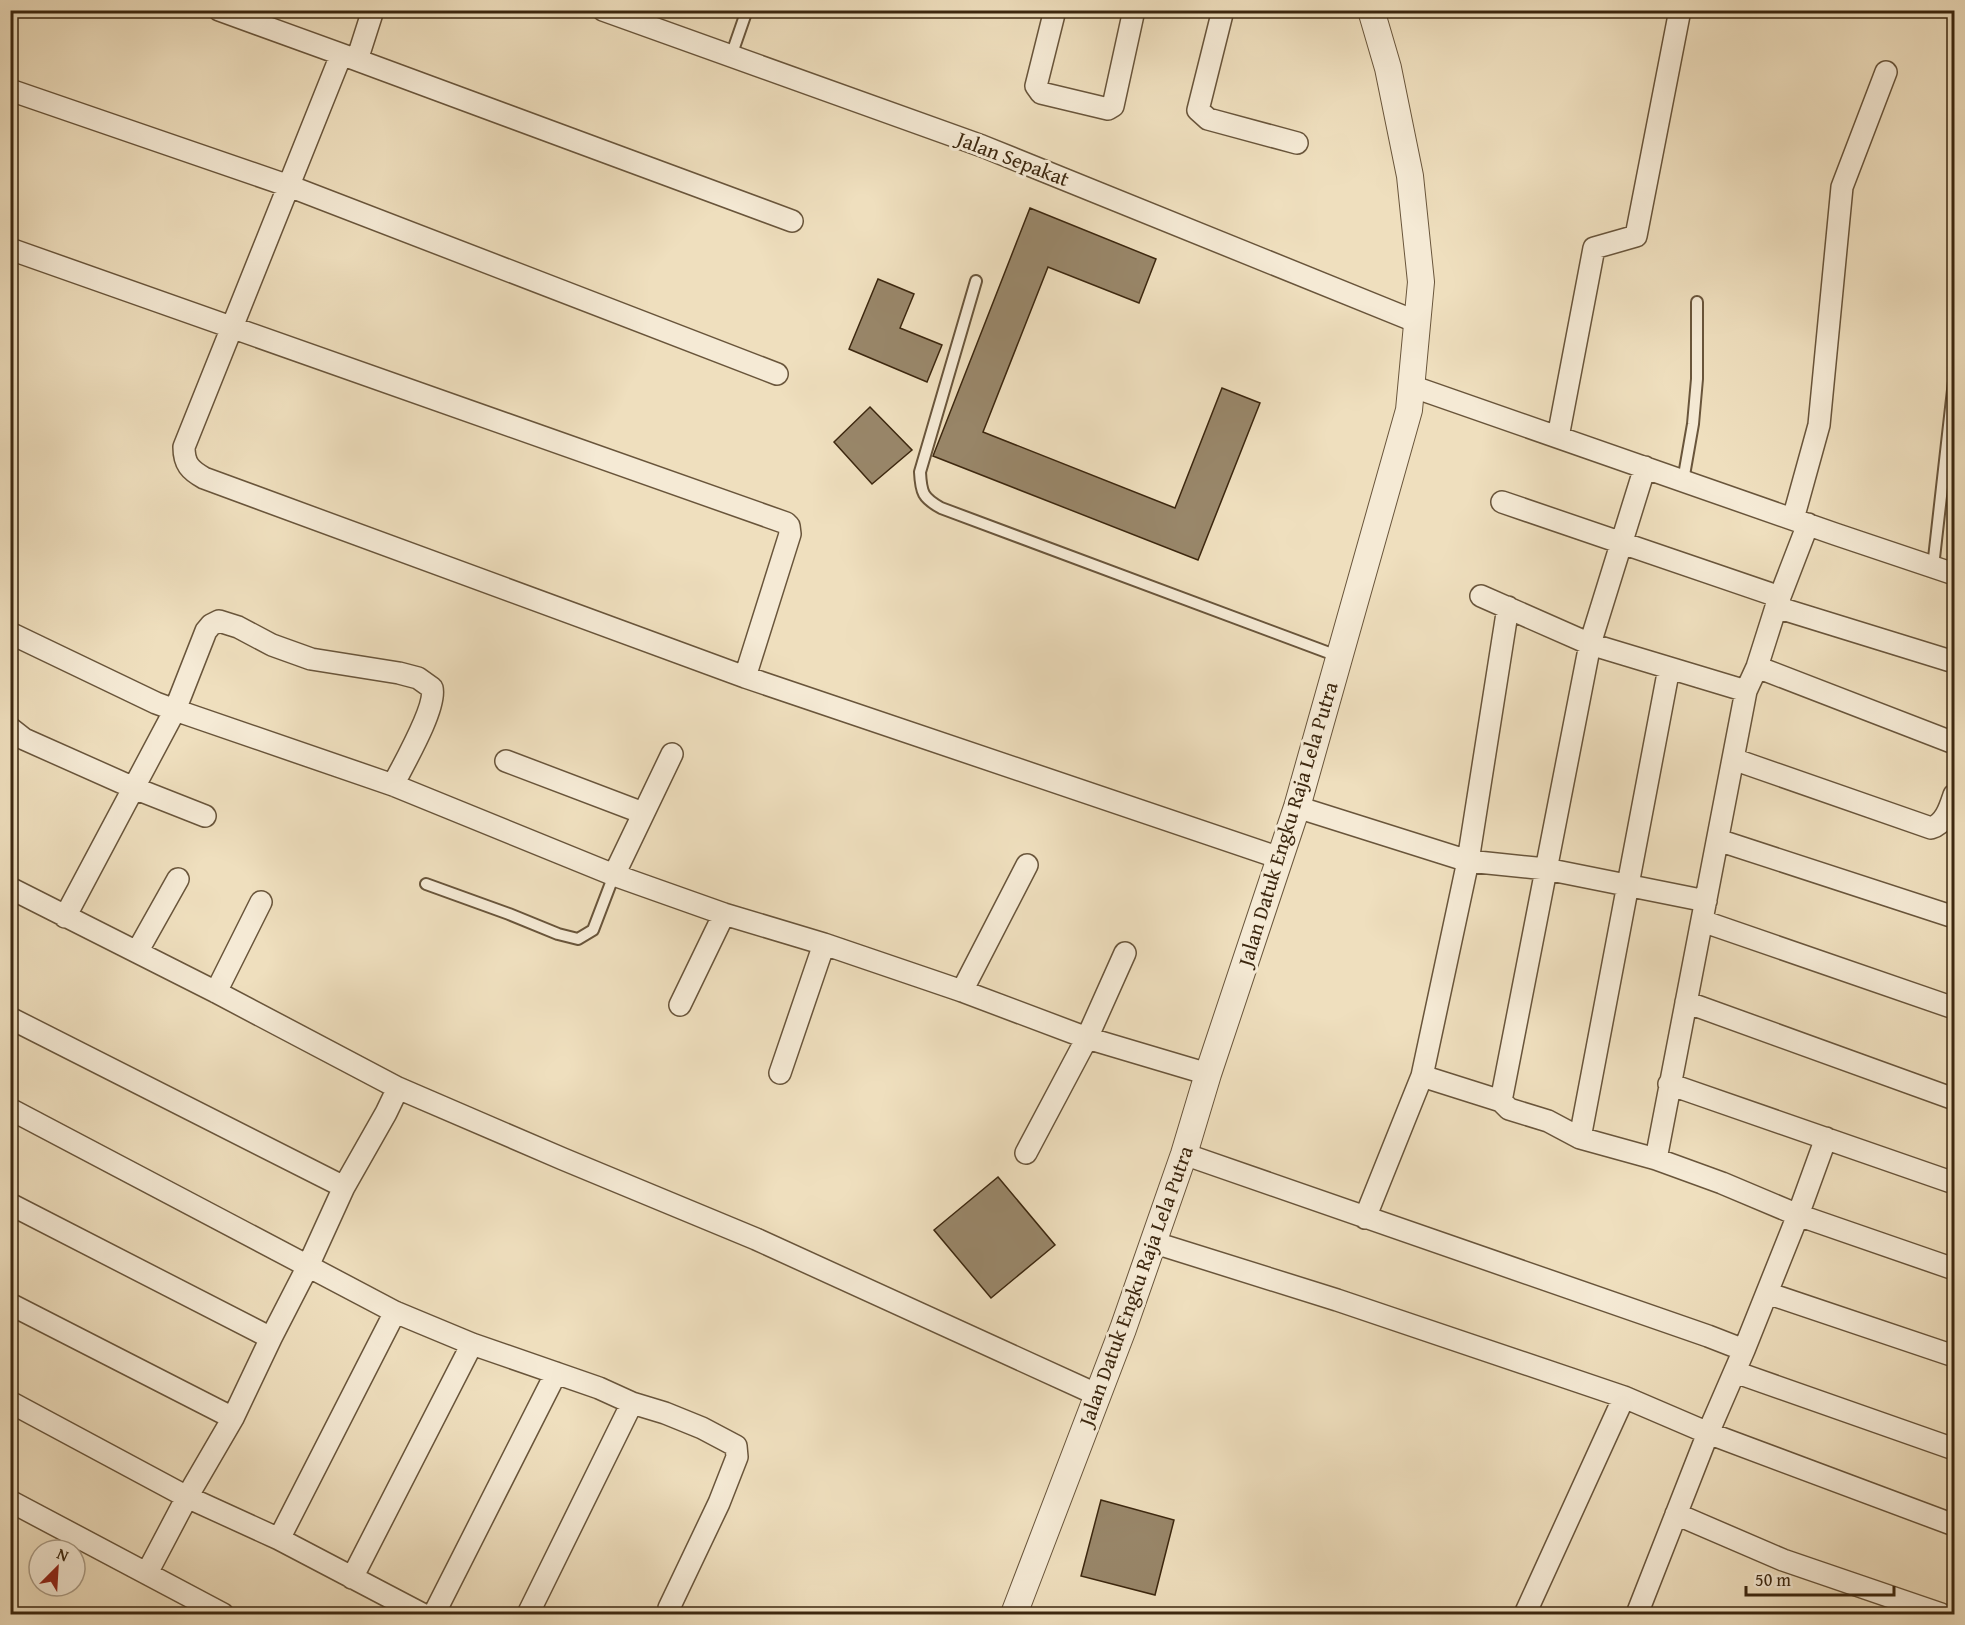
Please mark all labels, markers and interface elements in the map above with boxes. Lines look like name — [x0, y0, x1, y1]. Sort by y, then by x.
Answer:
street label: Jalan Sepakat — [950, 122, 1074, 194]
street label: Jalan Datuk Engku Raja Lela Putra — [1229, 678, 1346, 973]
street label: Jalan Datuk Engku Raja Lela Putra — [1069, 1141, 1201, 1433]
north arrow — [27, 1538, 87, 1598]
text: N — [53, 1541, 73, 1568]
scale bar — [1746, 1559, 1894, 1597]
text: 50 m — [1755, 1566, 1791, 1593]

